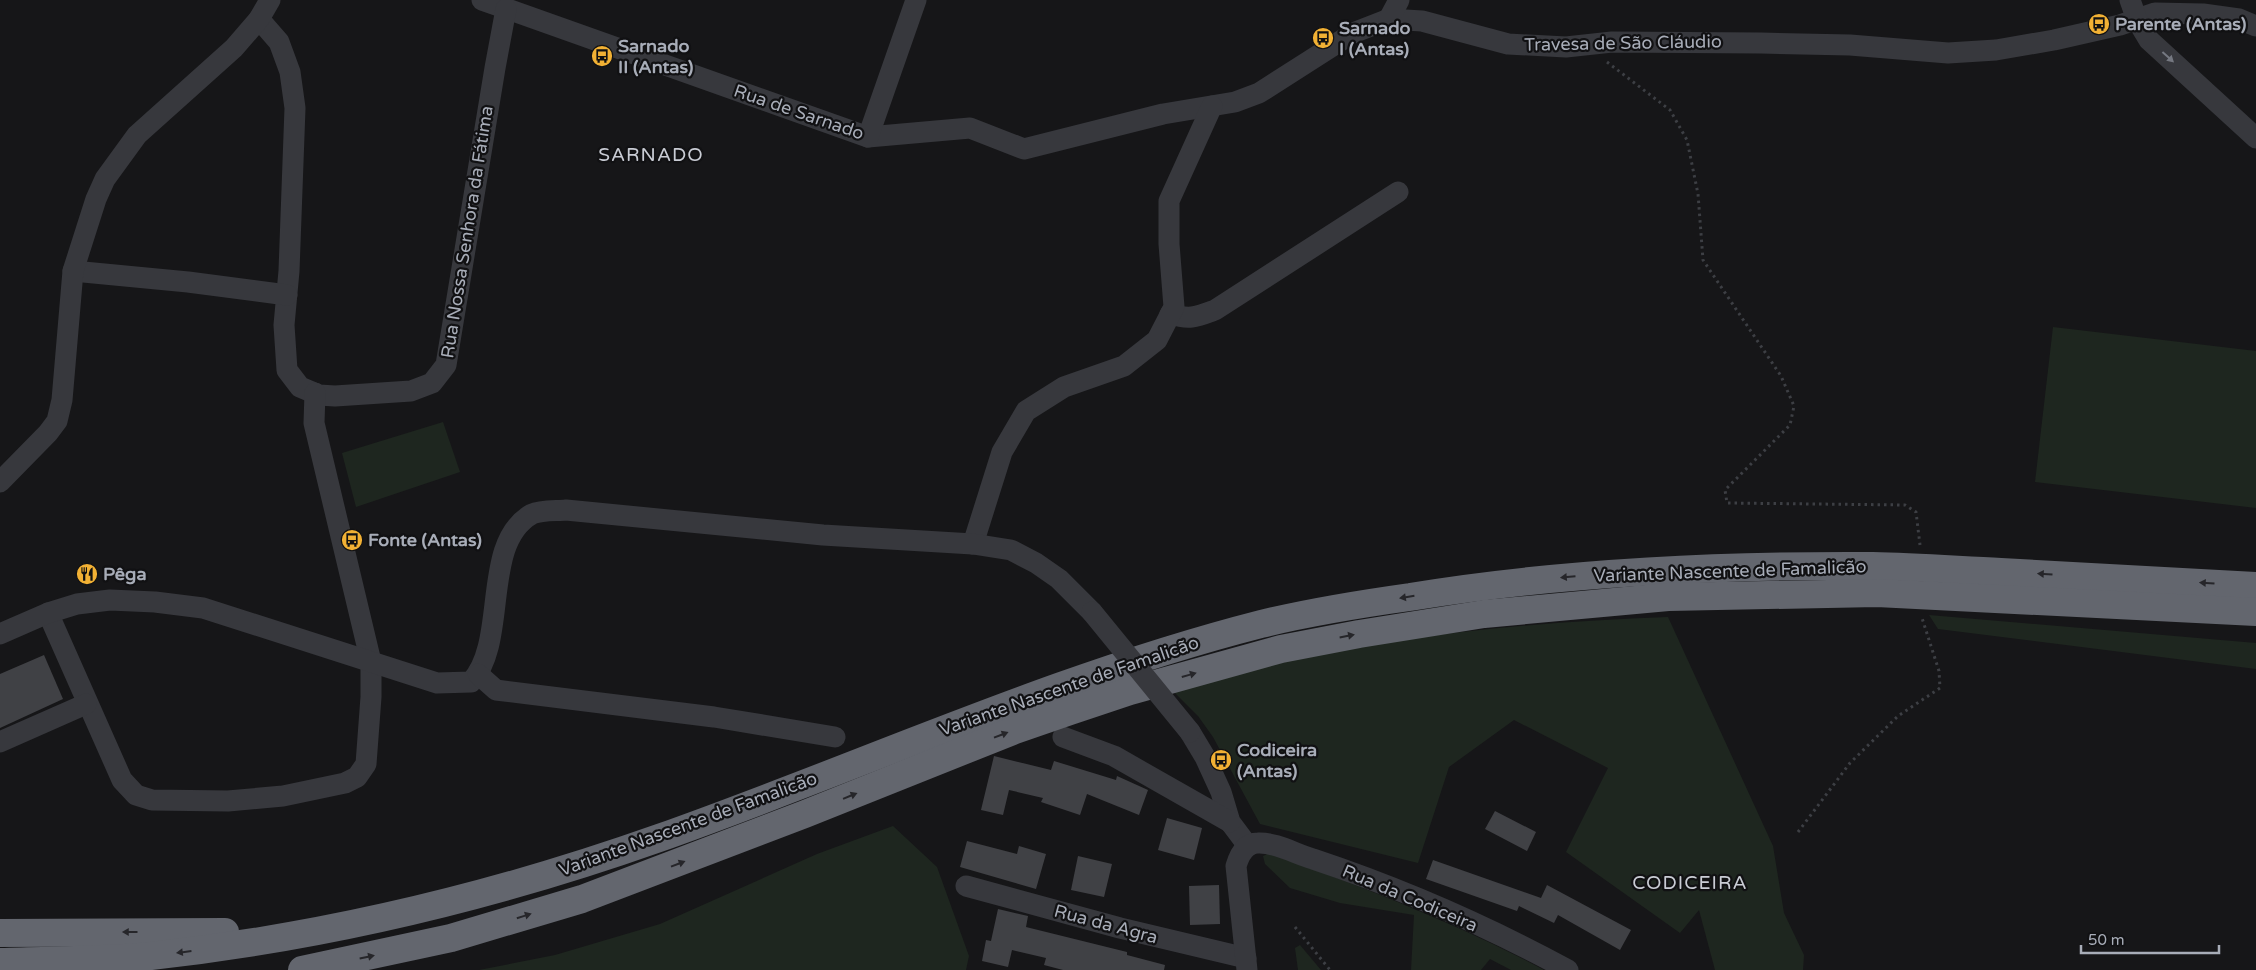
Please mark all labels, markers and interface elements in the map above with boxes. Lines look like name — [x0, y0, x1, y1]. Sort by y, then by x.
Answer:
bus stop icon: Parente (Antas) — [2087, 12, 2111, 36]
place label: Parente (Antas) — [2115, 13, 2247, 35]
place label: Sarnado I (Antas) — [1339, 17, 1411, 60]
bus stop icon: Sarnado I (Antas) — [1311, 26, 1335, 50]
street label: Travesa de São Cláudio — [1524, 30, 1722, 56]
place label: Sarnado II (Antas) — [618, 35, 694, 78]
bus stop icon: Sarnado II (Antas) — [590, 44, 614, 68]
one-way arrow — [2161, 51, 2173, 63]
street label: Rua de Sarnado — [731, 79, 867, 145]
street label: Rua Nossa Senhora da Fátima — [436, 104, 498, 360]
district label: SARNADO — [598, 144, 704, 166]
bus stop icon: Fonte (Antas) — [340, 528, 364, 552]
place label: Fonte (Antas) — [368, 529, 482, 551]
street label: Variante Nascente de Famalicão — [1593, 555, 1867, 587]
restaurant icon: Pêga — [75, 562, 99, 586]
place label: Pêga — [103, 563, 147, 585]
one-way arrow — [2037, 570, 2053, 578]
one-way arrow — [1560, 573, 1576, 581]
one-way arrow — [2199, 578, 2215, 586]
one-way arrow — [1399, 593, 1415, 601]
street label: Variante Nascente de Famalicão — [936, 631, 1202, 741]
one-way arrow — [1339, 632, 1355, 640]
one-way arrow — [1182, 670, 1197, 678]
one-way arrow — [994, 731, 1008, 739]
place label: Codiceira (Antas) — [1237, 739, 1317, 782]
bus stop icon: Codiceira (Antas) — [1209, 748, 1233, 772]
street label: Variante Nascente de Famalicão — [556, 767, 820, 881]
one-way arrow — [843, 792, 858, 800]
one-way arrow — [671, 860, 686, 868]
street label: Rua da Codiceira — [1339, 860, 1481, 936]
district label: CODICEIRA — [1632, 872, 1748, 894]
street label: Rua da Agra — [1052, 900, 1160, 948]
one-way arrow — [517, 912, 532, 920]
scale bar — [2081, 922, 2218, 954]
one-way arrow — [122, 928, 138, 936]
text: 50 m — [2088, 931, 2125, 949]
one-way arrow — [176, 948, 192, 956]
one-way arrow — [360, 953, 376, 961]

